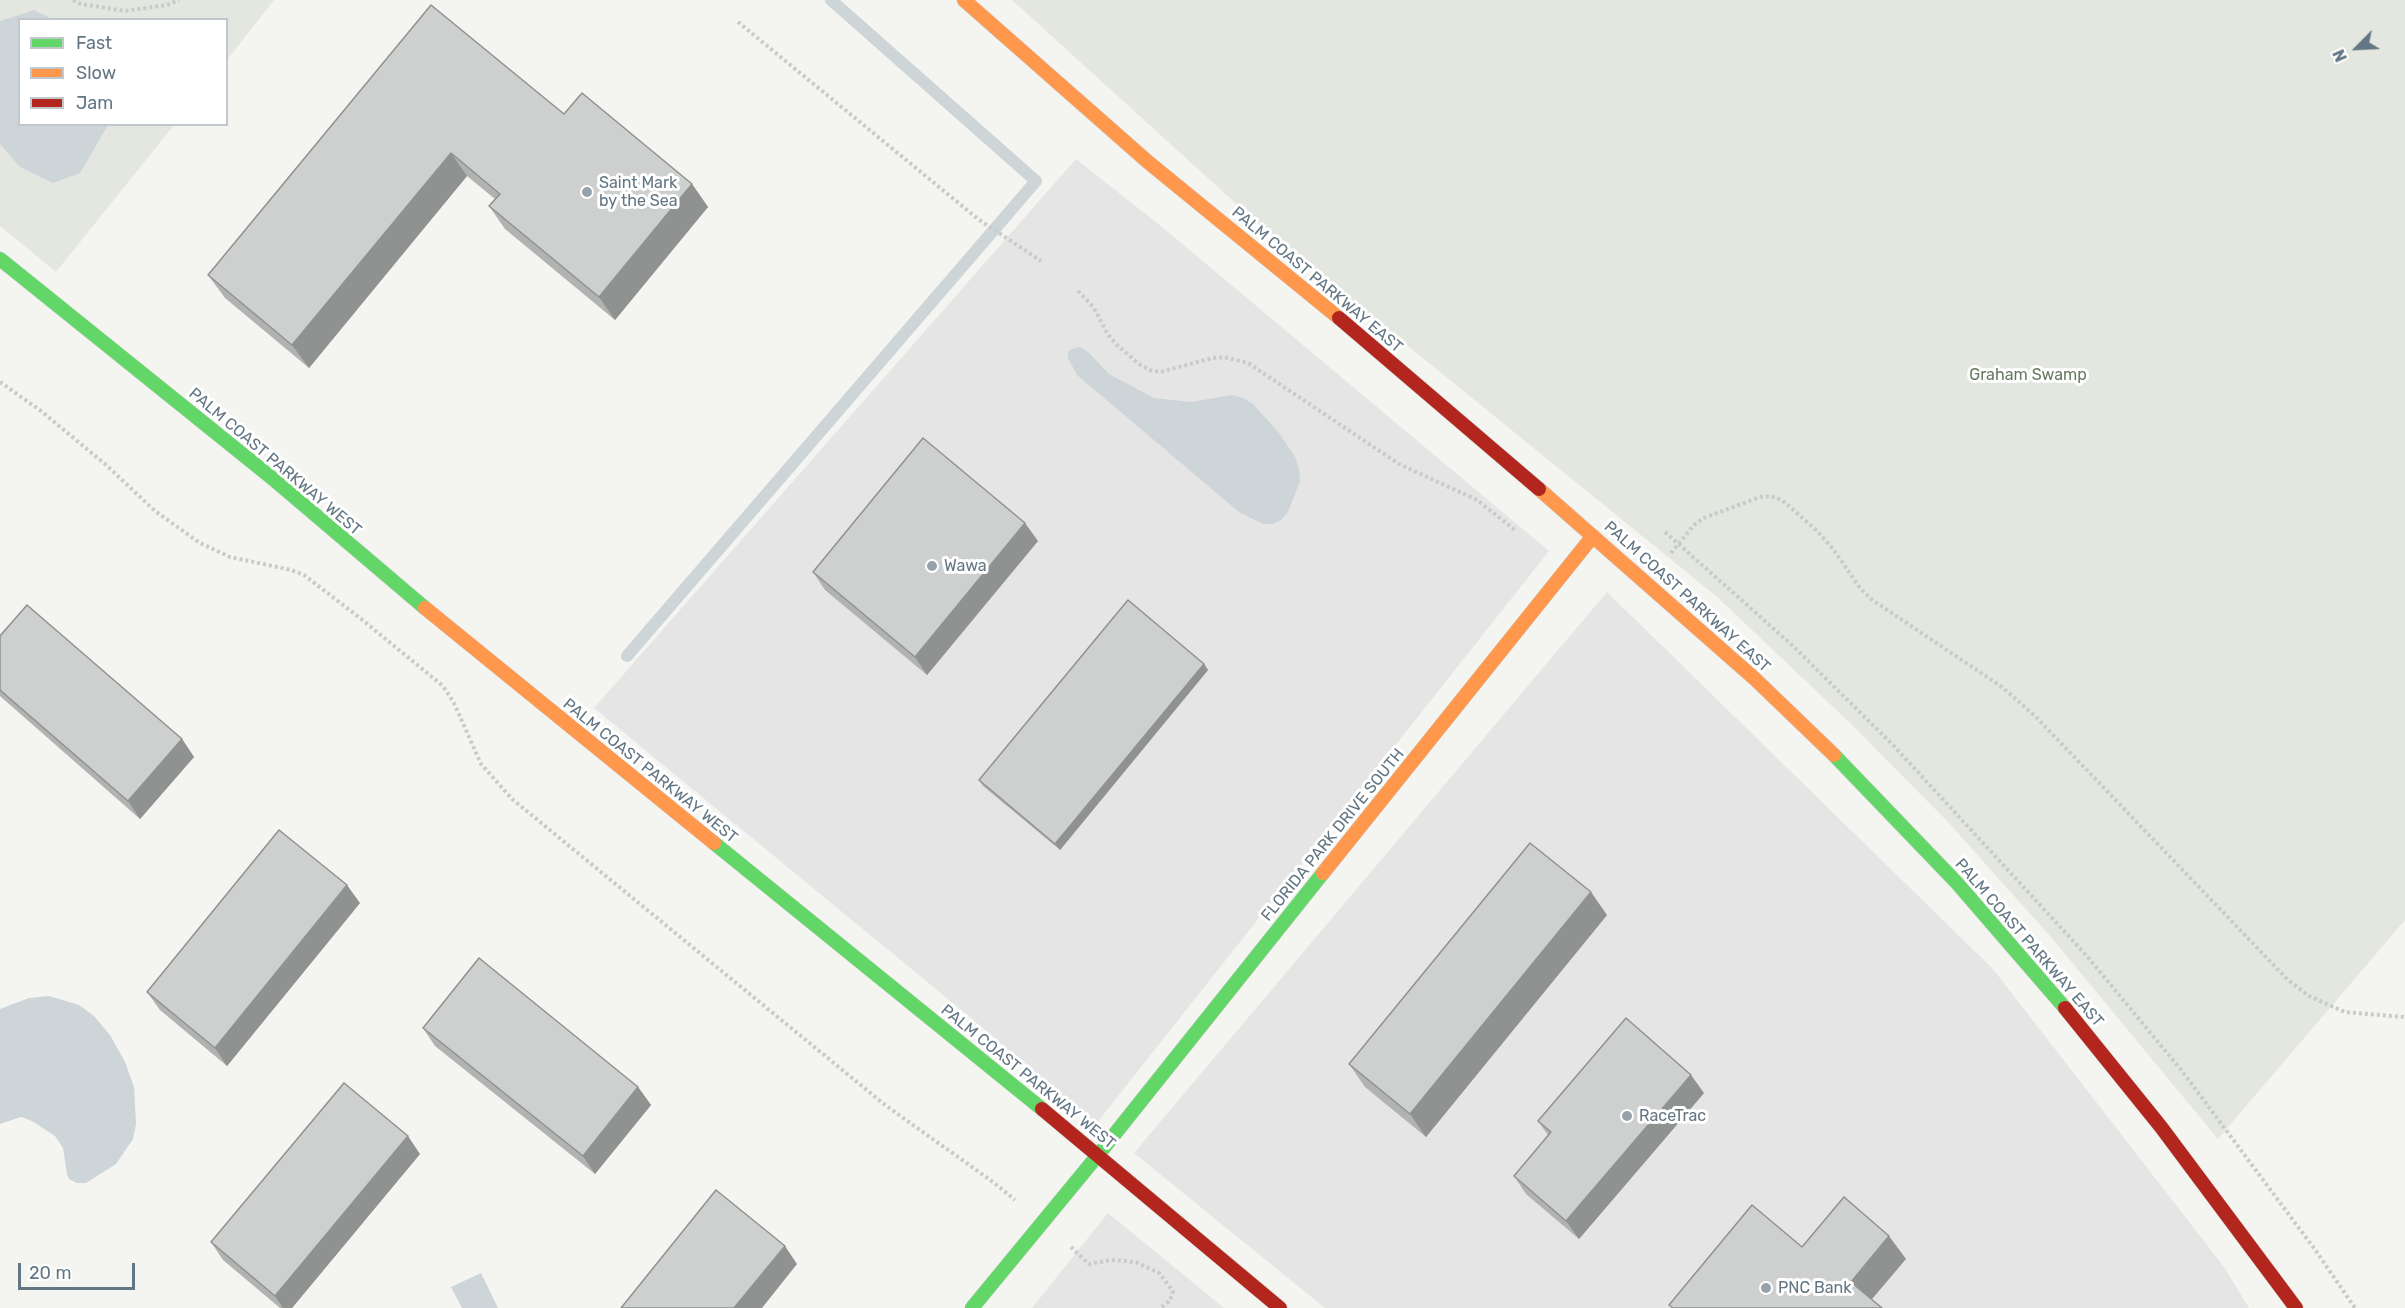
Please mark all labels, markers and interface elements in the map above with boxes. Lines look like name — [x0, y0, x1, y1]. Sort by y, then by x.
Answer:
legend — [18, 18, 228, 126]
north arrow — [2327, 18, 2387, 78]
text: Fast — [76, 32, 112, 54]
text: N — [2329, 46, 2351, 65]
text: Slow — [76, 62, 116, 84]
text: Jam — [76, 92, 113, 114]
place label: Saint Mark by the Sea — [599, 173, 678, 211]
marker: Saint Mark by the Sea — [580, 185, 594, 199]
street label: PALM COAST PARKWAY EAST — [1228, 203, 1406, 357]
park label: Graham Swamp — [1969, 365, 2087, 385]
street label: PALM COAST PARKWAY WEST — [185, 384, 365, 540]
street label: PALM COAST PARKWAY EAST — [1600, 517, 1774, 677]
place label: Wawa — [944, 556, 987, 576]
marker: Wawa — [925, 559, 939, 573]
street label: PALM COAST PARKWAY WEST — [559, 695, 741, 847]
street label: FLORIDA PARK DRIVE SOUTH — [1257, 745, 1409, 925]
street label: PALM COAST PARKWAY EAST — [1951, 855, 2107, 1031]
street label: PALM COAST PARKWAY WEST — [937, 1001, 1119, 1153]
place label: RaceTrac — [1639, 1106, 1706, 1126]
marker: RaceTrac — [1620, 1109, 1634, 1123]
scale bar — [21, 1251, 138, 1289]
text: 20 m — [29, 1262, 71, 1284]
place label: PNC Bank — [1778, 1278, 1851, 1298]
marker: PNC Bank — [1759, 1281, 1773, 1295]

